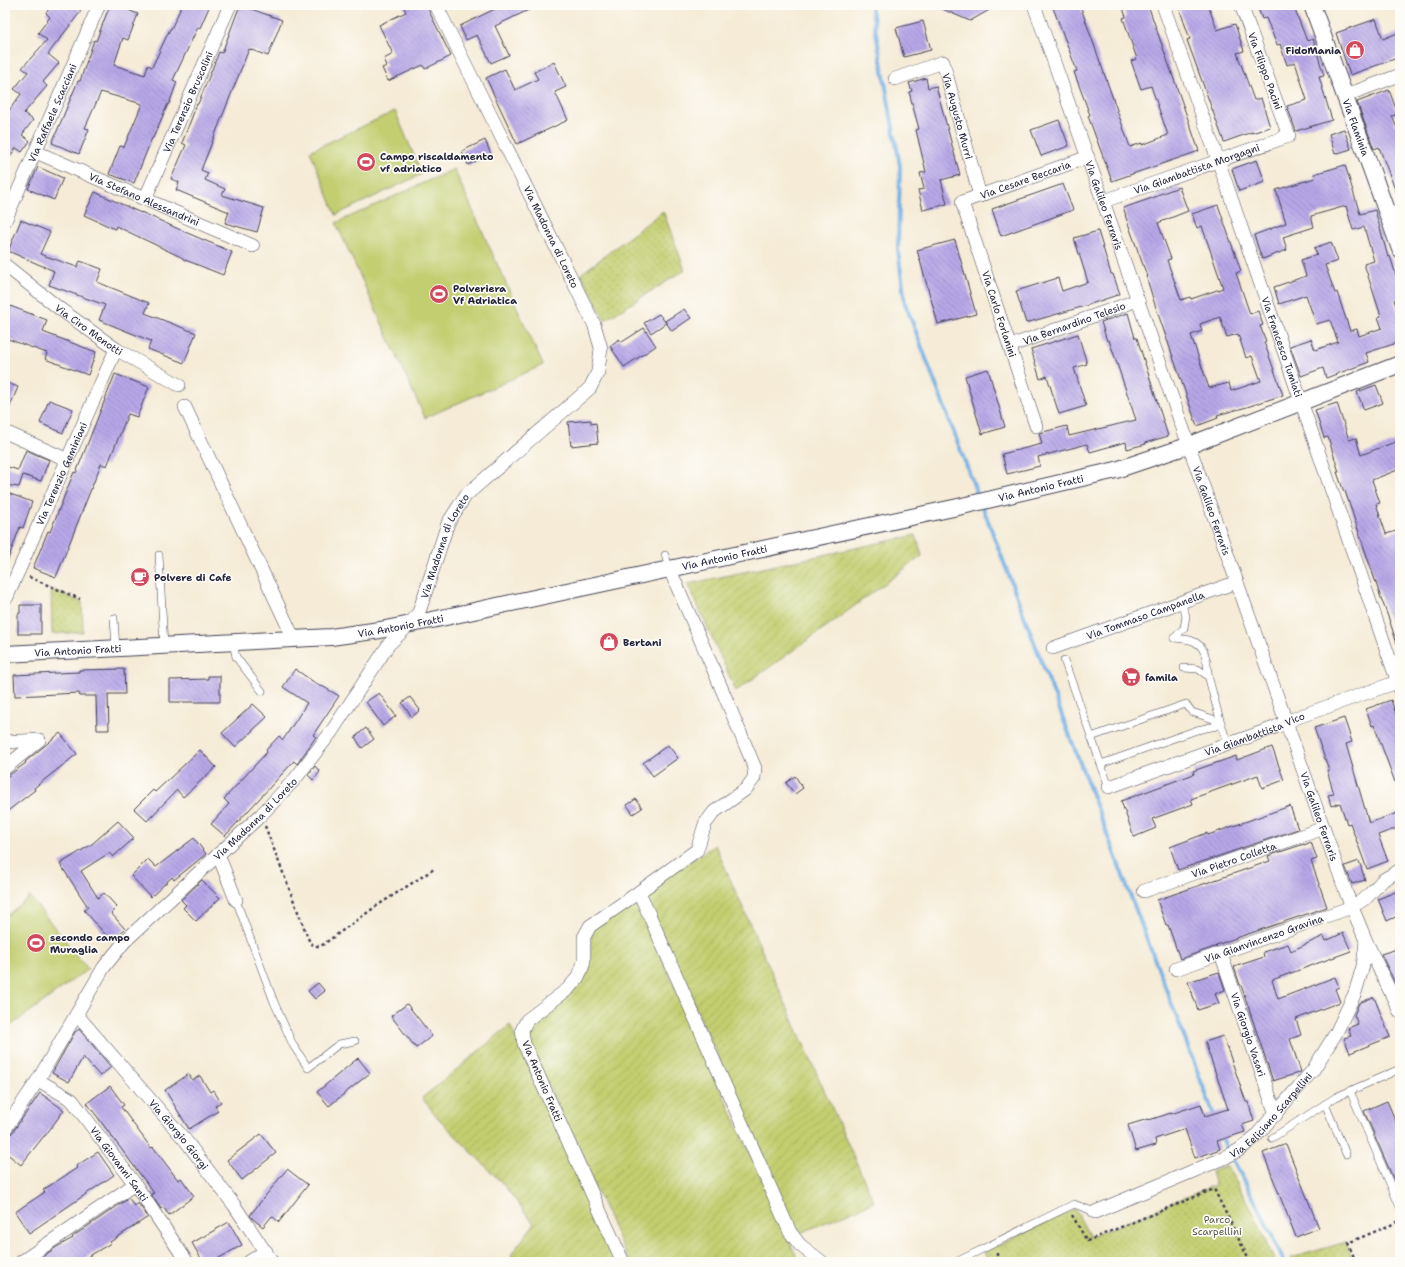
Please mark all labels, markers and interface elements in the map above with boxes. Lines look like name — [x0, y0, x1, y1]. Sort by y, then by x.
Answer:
street label: Via Filippo Pacini — [1245, 30, 1285, 112]
shop icon: FidoMania — [1344, 39, 1366, 61]
place label: FidoMania — [1285, 44, 1341, 57]
street label: Via Terenzio Bruscolini — [160, 49, 215, 155]
street label: Via Raffaele Scacciani — [25, 61, 79, 164]
street label: Via Augusto Murri — [940, 71, 976, 161]
street label: Via Flaminia — [1340, 97, 1373, 158]
street label: Via Giambattista Morgagni — [1132, 140, 1261, 197]
place label: Campo riscaldamento vf adriatico — [380, 150, 494, 175]
sports icon: Campo riscaldamento vf adriatico — [355, 151, 377, 173]
street label: Via Cesare Beccaria — [978, 157, 1073, 202]
street label: Via Galileo Ferraris — [1083, 159, 1126, 251]
street label: Via Stefano Alessandrini — [87, 169, 202, 229]
street label: Via Madonna di Loreto — [521, 184, 581, 290]
street label: Via Carlo Forlanini — [979, 269, 1019, 359]
place label: Polveriera Vf Adriatica — [453, 282, 517, 307]
sports icon: Polveriera Vf Adriatica — [428, 283, 450, 305]
street label: Via Francesco Tumiati — [1259, 295, 1306, 399]
street label: Via Bernardino Telesio — [1021, 299, 1127, 347]
street label: Via Ciro Menotti — [53, 301, 125, 358]
street label: Via Terenzio Geminiani — [33, 420, 90, 527]
street label: Via Galileo Ferraris — [1190, 464, 1234, 557]
street label: Via Antonio Fratti — [997, 471, 1085, 504]
street label: Via Madonna di Loreto — [417, 491, 472, 600]
street label: Via Antonio Fratti — [680, 542, 769, 573]
cafe icon: Polvere di Cafe — [129, 566, 151, 588]
place label: Polvere di Cafe — [154, 571, 232, 584]
street label: Via Tommaso Campanella — [1084, 588, 1207, 642]
street label: Via Antonio Fratti — [357, 611, 445, 640]
shop icon: Bertani — [598, 631, 620, 653]
place label: Bertani — [623, 636, 662, 649]
street label: Via Antonio Fratti — [34, 641, 122, 659]
supermarket icon: famila — [1120, 666, 1142, 688]
place label: famila — [1145, 671, 1178, 684]
street label: Via Giambattista Vico — [1203, 709, 1306, 759]
street label: Via Galileo Ferraris — [1298, 770, 1341, 863]
street label: Via Madonna di Loreto — [210, 775, 300, 863]
street label: Via Pietro Colletta — [1190, 839, 1279, 880]
street label: Via Gianvincenzo Gravina — [1203, 911, 1326, 965]
place label: secondo campo Muraglia — [50, 931, 130, 956]
sports icon: secondo campo Muraglia — [25, 932, 47, 954]
street label: Via Giorgio Vasari — [1228, 991, 1269, 1078]
street label: Via Antonio Fratti — [519, 1038, 565, 1124]
street label: Via Feliciano Scarpellini — [1227, 1069, 1315, 1160]
street label: Via Giorgio Giorgi — [146, 1097, 212, 1172]
street label: Via Giovanni Santi — [88, 1124, 151, 1204]
park label: Parco Scarpellini — [1192, 1213, 1242, 1238]

